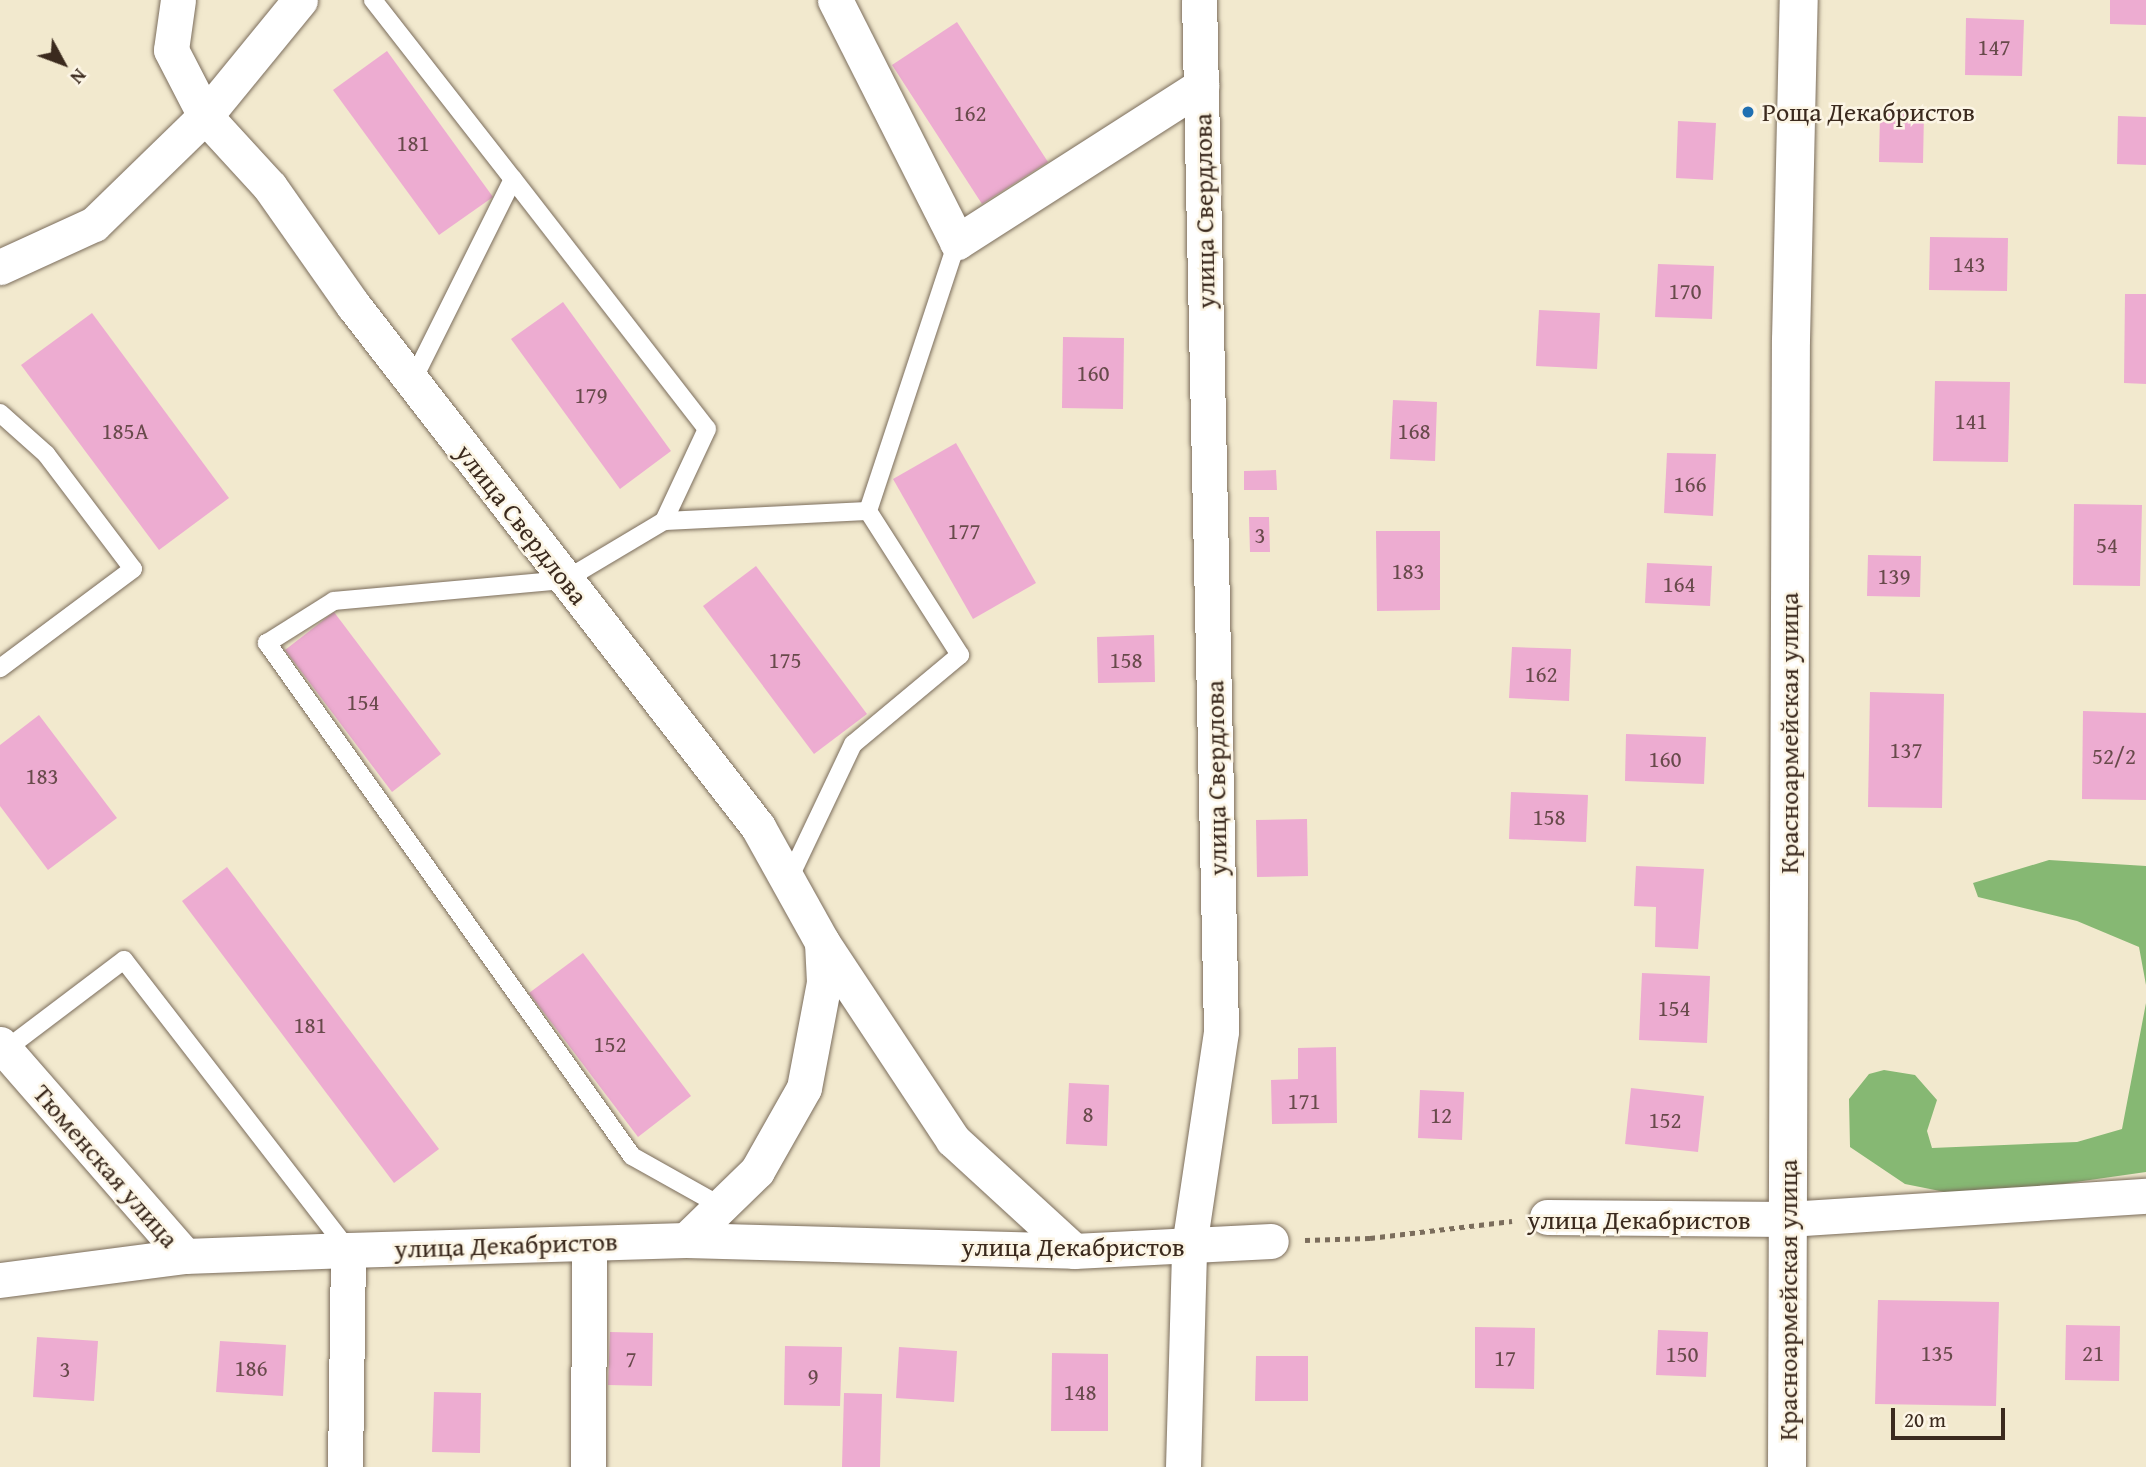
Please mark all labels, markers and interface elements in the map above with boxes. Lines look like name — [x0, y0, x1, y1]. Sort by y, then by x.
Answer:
north arrow — [28, 28, 98, 98]
house number: 147 — [1977, 33, 2011, 61]
text: N — [64, 63, 94, 91]
place label: Роща Декабристов — [1762, 96, 1975, 128]
house number: 162 — [953, 99, 987, 127]
marker: Роща Декабристов — [1740, 104, 1756, 120]
street label: улица Свердлова — [1187, 113, 1221, 309]
house number: 181 — [396, 129, 430, 157]
house number: 143 — [1952, 250, 1986, 278]
house number: 170 — [1668, 277, 1702, 305]
house number: 160 — [1076, 359, 1110, 387]
house number: 179 — [574, 381, 608, 409]
house number: 141 — [1954, 407, 1988, 435]
house number: 185А — [101, 417, 149, 445]
house number: 168 — [1397, 417, 1431, 445]
street label: улица Свердлова — [449, 437, 595, 611]
house number: 166 — [1673, 470, 1707, 498]
house number: 177 — [947, 517, 981, 545]
house number: 3 — [1254, 521, 1266, 549]
house number: 54 — [2096, 531, 2118, 559]
house number: 183 — [1391, 557, 1425, 585]
house number: 139 — [1877, 562, 1911, 590]
house number: 164 — [1662, 570, 1696, 598]
street label: Красноармейская улица — [1773, 592, 1805, 874]
house number: 175 — [768, 646, 802, 674]
house number: 158 — [1109, 646, 1143, 674]
house number: 162 — [1524, 660, 1558, 688]
street label: улица Свердлова — [1199, 680, 1233, 876]
house number: 154 — [346, 688, 380, 716]
house number: 137 — [1889, 736, 1923, 764]
house number: 52/2 — [2092, 742, 2136, 770]
house number: 160 — [1648, 745, 1682, 773]
house number: 183 — [25, 762, 59, 790]
house number: 158 — [1532, 803, 1566, 831]
house number: 154 — [1657, 994, 1691, 1022]
house number: 181 — [293, 1011, 327, 1039]
house number: 152 — [593, 1030, 627, 1058]
street label: Тюменская улица — [27, 1078, 185, 1254]
house number: 171 — [1287, 1087, 1321, 1115]
house number: 8 — [1082, 1100, 1094, 1128]
house number: 12 — [1430, 1101, 1452, 1129]
house number: 152 — [1648, 1106, 1682, 1134]
street label: Красноармейская улица — [1772, 1159, 1804, 1441]
street label: улица Декабристов — [1527, 1204, 1751, 1236]
street label: улица Декабристов — [394, 1226, 618, 1264]
street label: улица Декабристов — [961, 1231, 1185, 1263]
house number: 135 — [1920, 1339, 1954, 1367]
house number: 21 — [2082, 1339, 2104, 1367]
house number: 150 — [1665, 1340, 1699, 1368]
house number: 17 — [1494, 1344, 1516, 1372]
house number: 7 — [625, 1345, 637, 1373]
house number: 186 — [234, 1354, 268, 1382]
house number: 3 — [59, 1355, 71, 1383]
house number: 9 — [807, 1362, 819, 1390]
house number: 148 — [1063, 1378, 1097, 1406]
scale bar — [1894, 1394, 2008, 1438]
text: 20 m — [1904, 1404, 1946, 1435]

